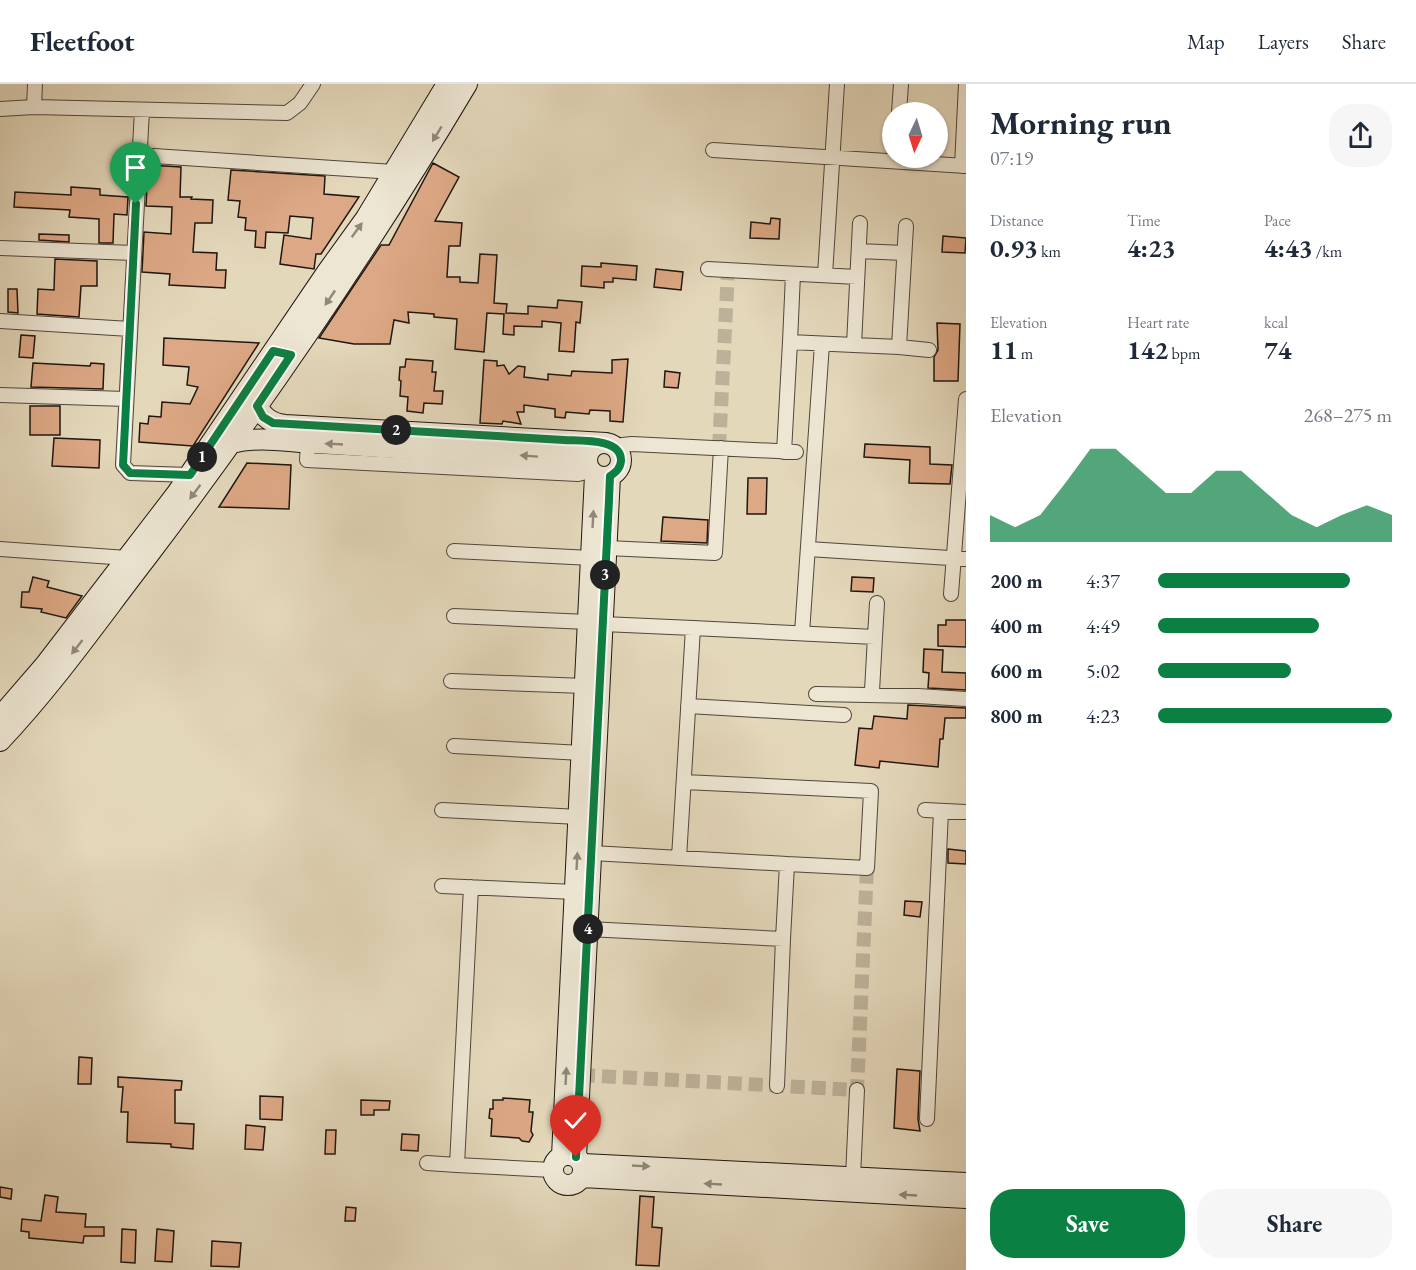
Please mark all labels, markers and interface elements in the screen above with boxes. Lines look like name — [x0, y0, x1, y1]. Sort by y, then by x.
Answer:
text: Fleetfoot — [30, 23, 134, 59]
text: Map — [1187, 28, 1225, 55]
text: Layers — [1258, 28, 1309, 55]
text: Share — [1342, 28, 1386, 55]
text: Morning run — [990, 101, 1172, 144]
north arrow — [882, 102, 948, 168]
map controls — [882, 102, 948, 168]
button: share — [1329, 104, 1392, 167]
one-way arrow — [431, 126, 442, 142]
pin — [110, 142, 161, 204]
text: 07:19 — [990, 145, 1033, 171]
icon: arrive — [119, 151, 152, 184]
text: Distance — [990, 210, 1043, 231]
text: Time — [1127, 210, 1160, 231]
text: Pace — [1264, 210, 1291, 231]
one-way arrow — [351, 222, 363, 238]
text: 0.93 — [990, 231, 1038, 265]
text: 4:23 — [1127, 231, 1176, 265]
text: 4:43 — [1264, 231, 1313, 265]
text: km — [1038, 241, 1061, 262]
text: /km — [1313, 241, 1342, 262]
one-way arrow — [324, 289, 336, 305]
text: Elevation — [990, 312, 1048, 333]
text: Heart rate — [1127, 312, 1189, 333]
text: kcal — [1264, 312, 1288, 333]
text: 11 — [990, 333, 1018, 367]
text: 142 — [1127, 333, 1168, 367]
text: 74 — [1264, 333, 1292, 367]
text: m — [1018, 343, 1033, 364]
text: bpm — [1168, 343, 1200, 364]
text: Elevation — [990, 402, 1062, 428]
text: 268–275 m — [1304, 402, 1392, 428]
pin: 2 — [381, 415, 411, 445]
text: 2 — [392, 419, 400, 440]
one-way arrow — [324, 440, 343, 449]
pin: 1 — [187, 442, 217, 472]
text: 1 — [198, 446, 206, 467]
one-way arrow — [519, 451, 538, 461]
one-way arrow — [190, 485, 202, 500]
one-way arrow — [589, 510, 598, 529]
pin: 3 — [590, 560, 620, 590]
text: 3 — [601, 564, 609, 585]
text: 200 m — [990, 568, 1043, 594]
text: 4:37 — [1086, 568, 1120, 594]
text: 400 m — [990, 613, 1043, 639]
text: 4:49 — [1086, 613, 1120, 639]
one-way arrow — [71, 639, 83, 655]
text: 600 m — [990, 658, 1043, 684]
text: 5:02 — [1086, 658, 1120, 684]
text: 800 m — [990, 703, 1043, 729]
text: 4:23 — [1086, 703, 1120, 729]
one-way arrow — [572, 851, 581, 870]
pin: 4 — [573, 914, 603, 944]
text: 4 — [584, 918, 592, 939]
one-way arrow — [562, 1067, 571, 1086]
pin — [550, 1095, 601, 1157]
icon: check — [559, 1104, 592, 1137]
one-way arrow — [632, 1162, 651, 1171]
one-way arrow — [703, 1180, 722, 1189]
button: Save — [990, 1189, 1185, 1258]
button: Share — [1197, 1189, 1392, 1258]
one-way arrow — [898, 1190, 917, 1199]

